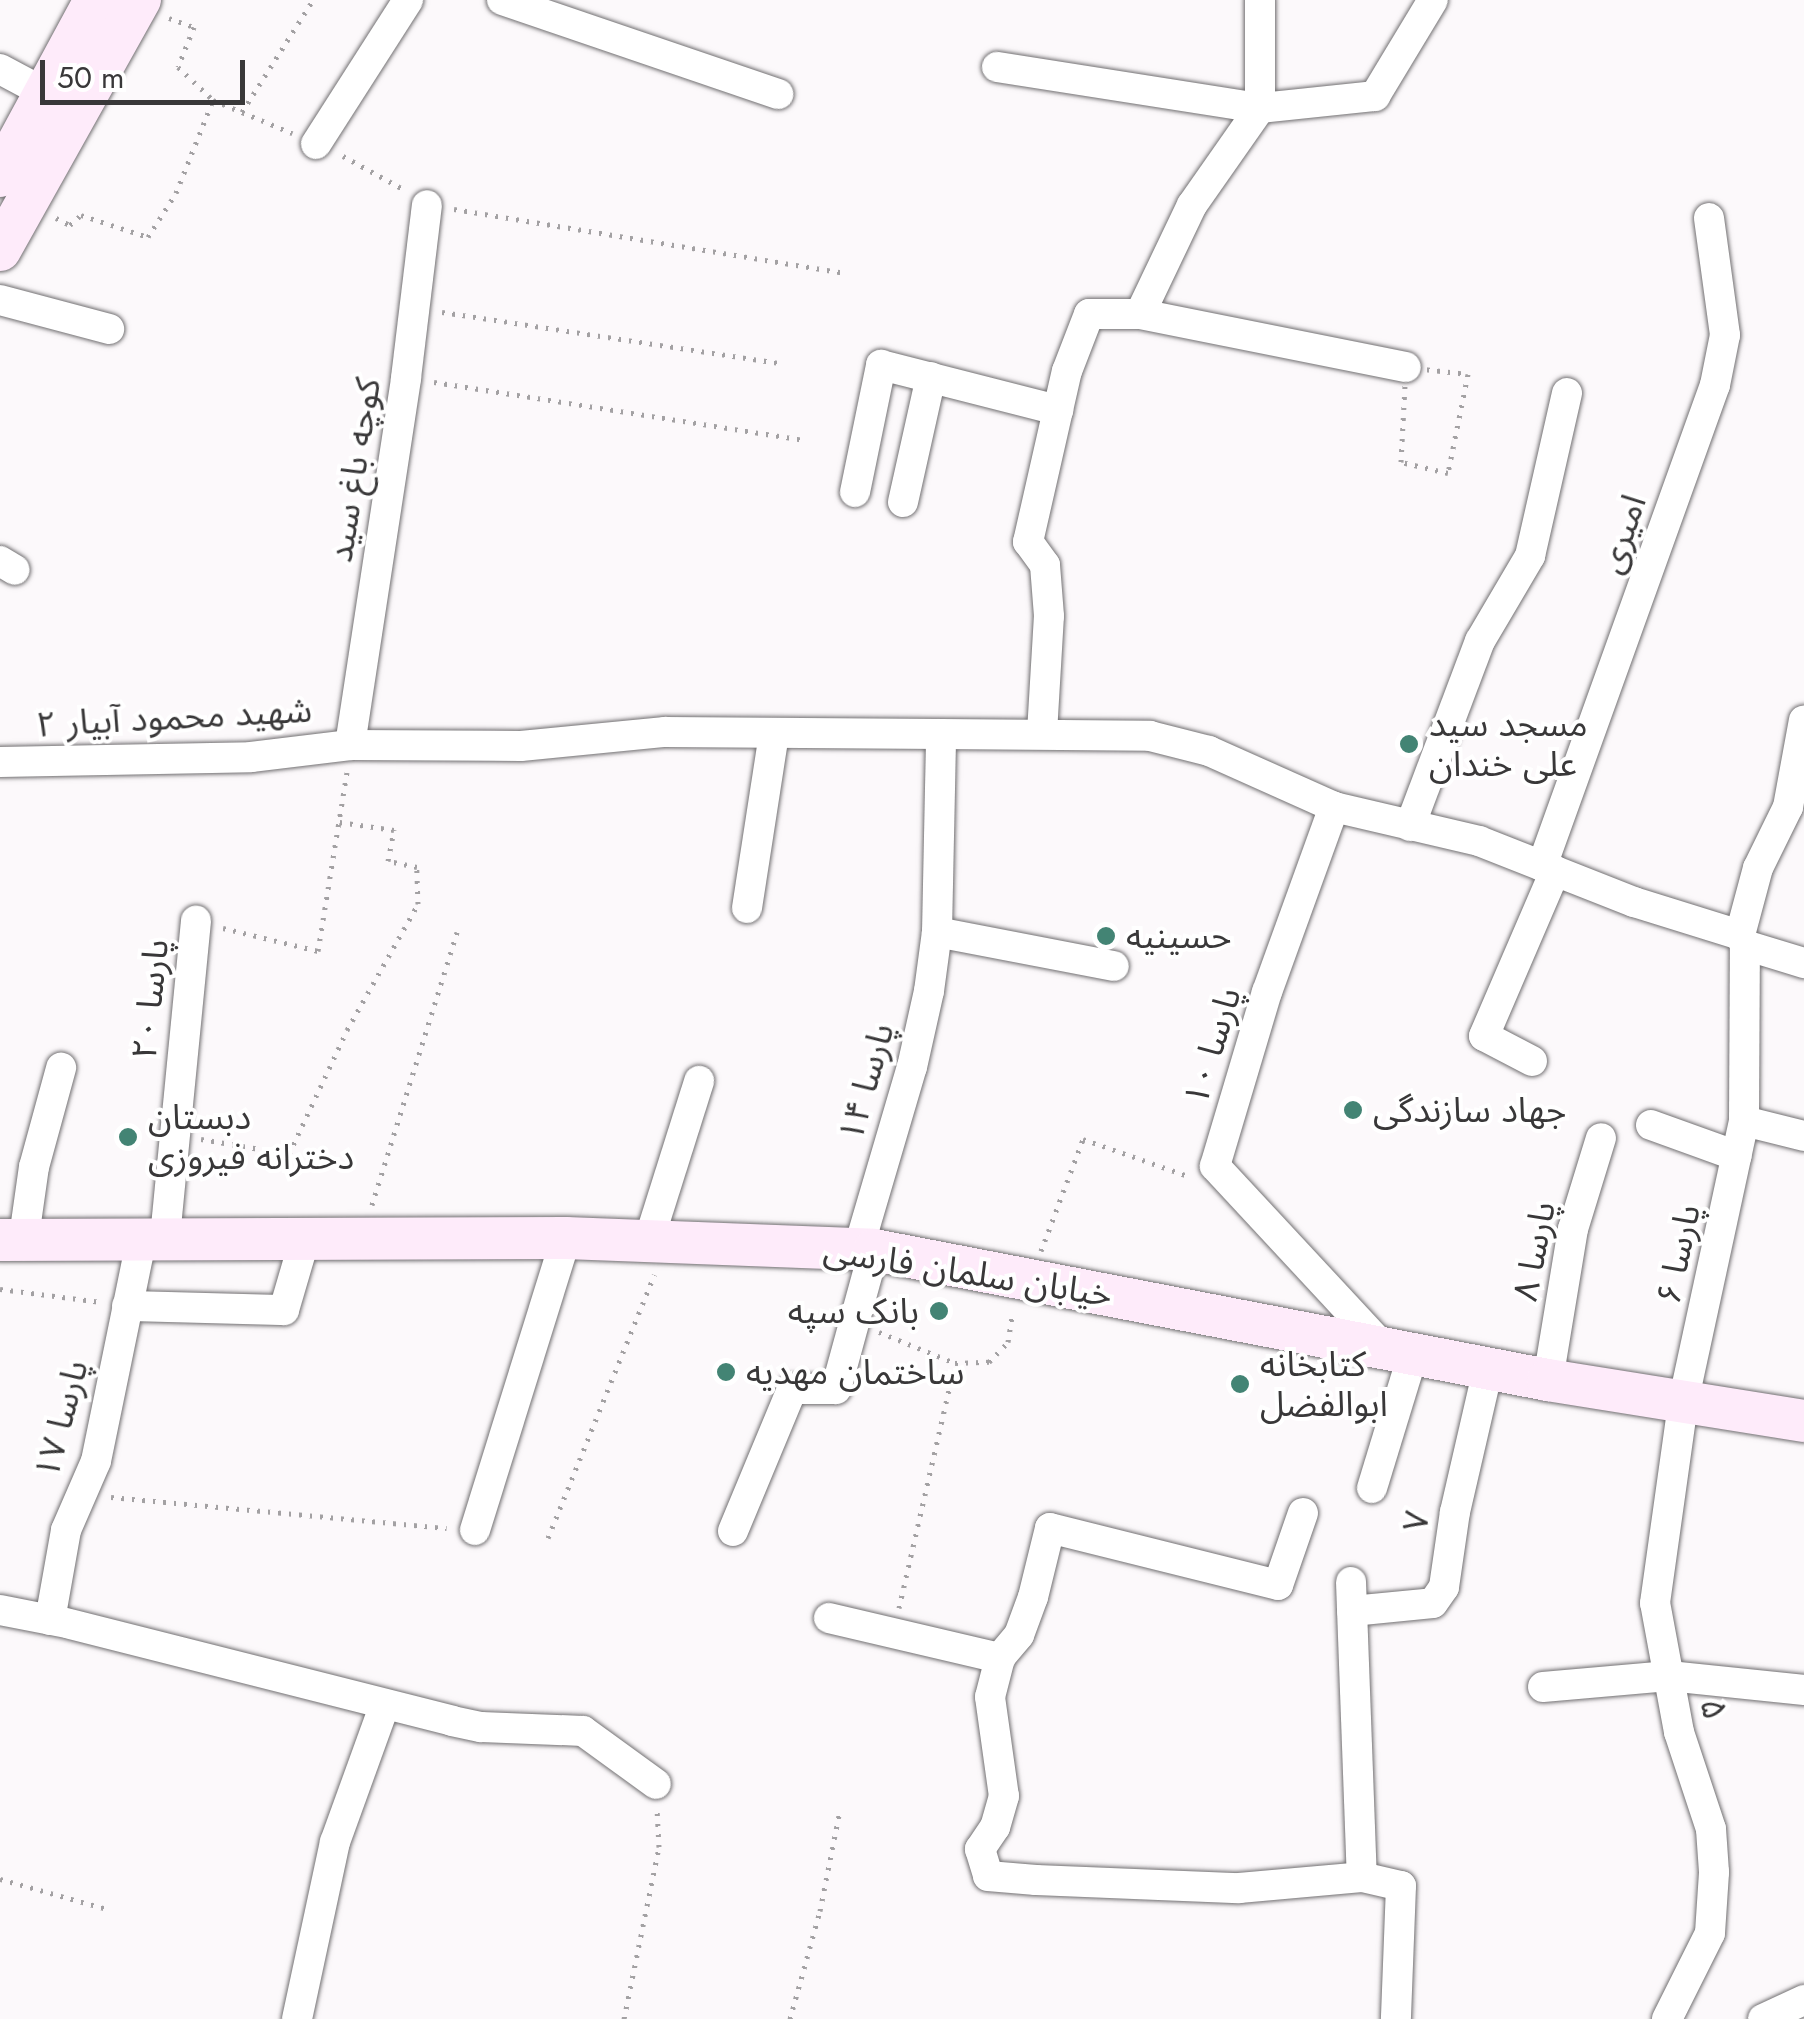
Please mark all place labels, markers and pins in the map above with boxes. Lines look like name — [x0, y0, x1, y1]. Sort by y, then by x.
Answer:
place label: مسجد سید علی خندان — [1429, 703, 1588, 785]
marker: مسجد سید علی خندان — [1398, 733, 1420, 755]
place label: حسینیه — [1126, 915, 1231, 957]
marker: حسینیه — [1095, 925, 1117, 947]
place label: جهاد سازندگی — [1373, 1089, 1566, 1131]
place label: دبستان دخترانه فیروزی — [148, 1096, 354, 1178]
marker: جهاد سازندگی — [1342, 1099, 1364, 1121]
marker: دبستان دخترانه فیروزی — [117, 1126, 139, 1148]
place label: بانک سپه — [788, 1290, 919, 1332]
marker: بانک سپه — [928, 1300, 950, 1322]
place label: کتابخانه ابوالفضل — [1260, 1343, 1388, 1425]
place label: ساختمان مهدیه — [746, 1351, 964, 1393]
marker: ساختمان مهدیه — [715, 1361, 737, 1383]
marker: کتابخانه ابوالفضل — [1229, 1373, 1251, 1395]

